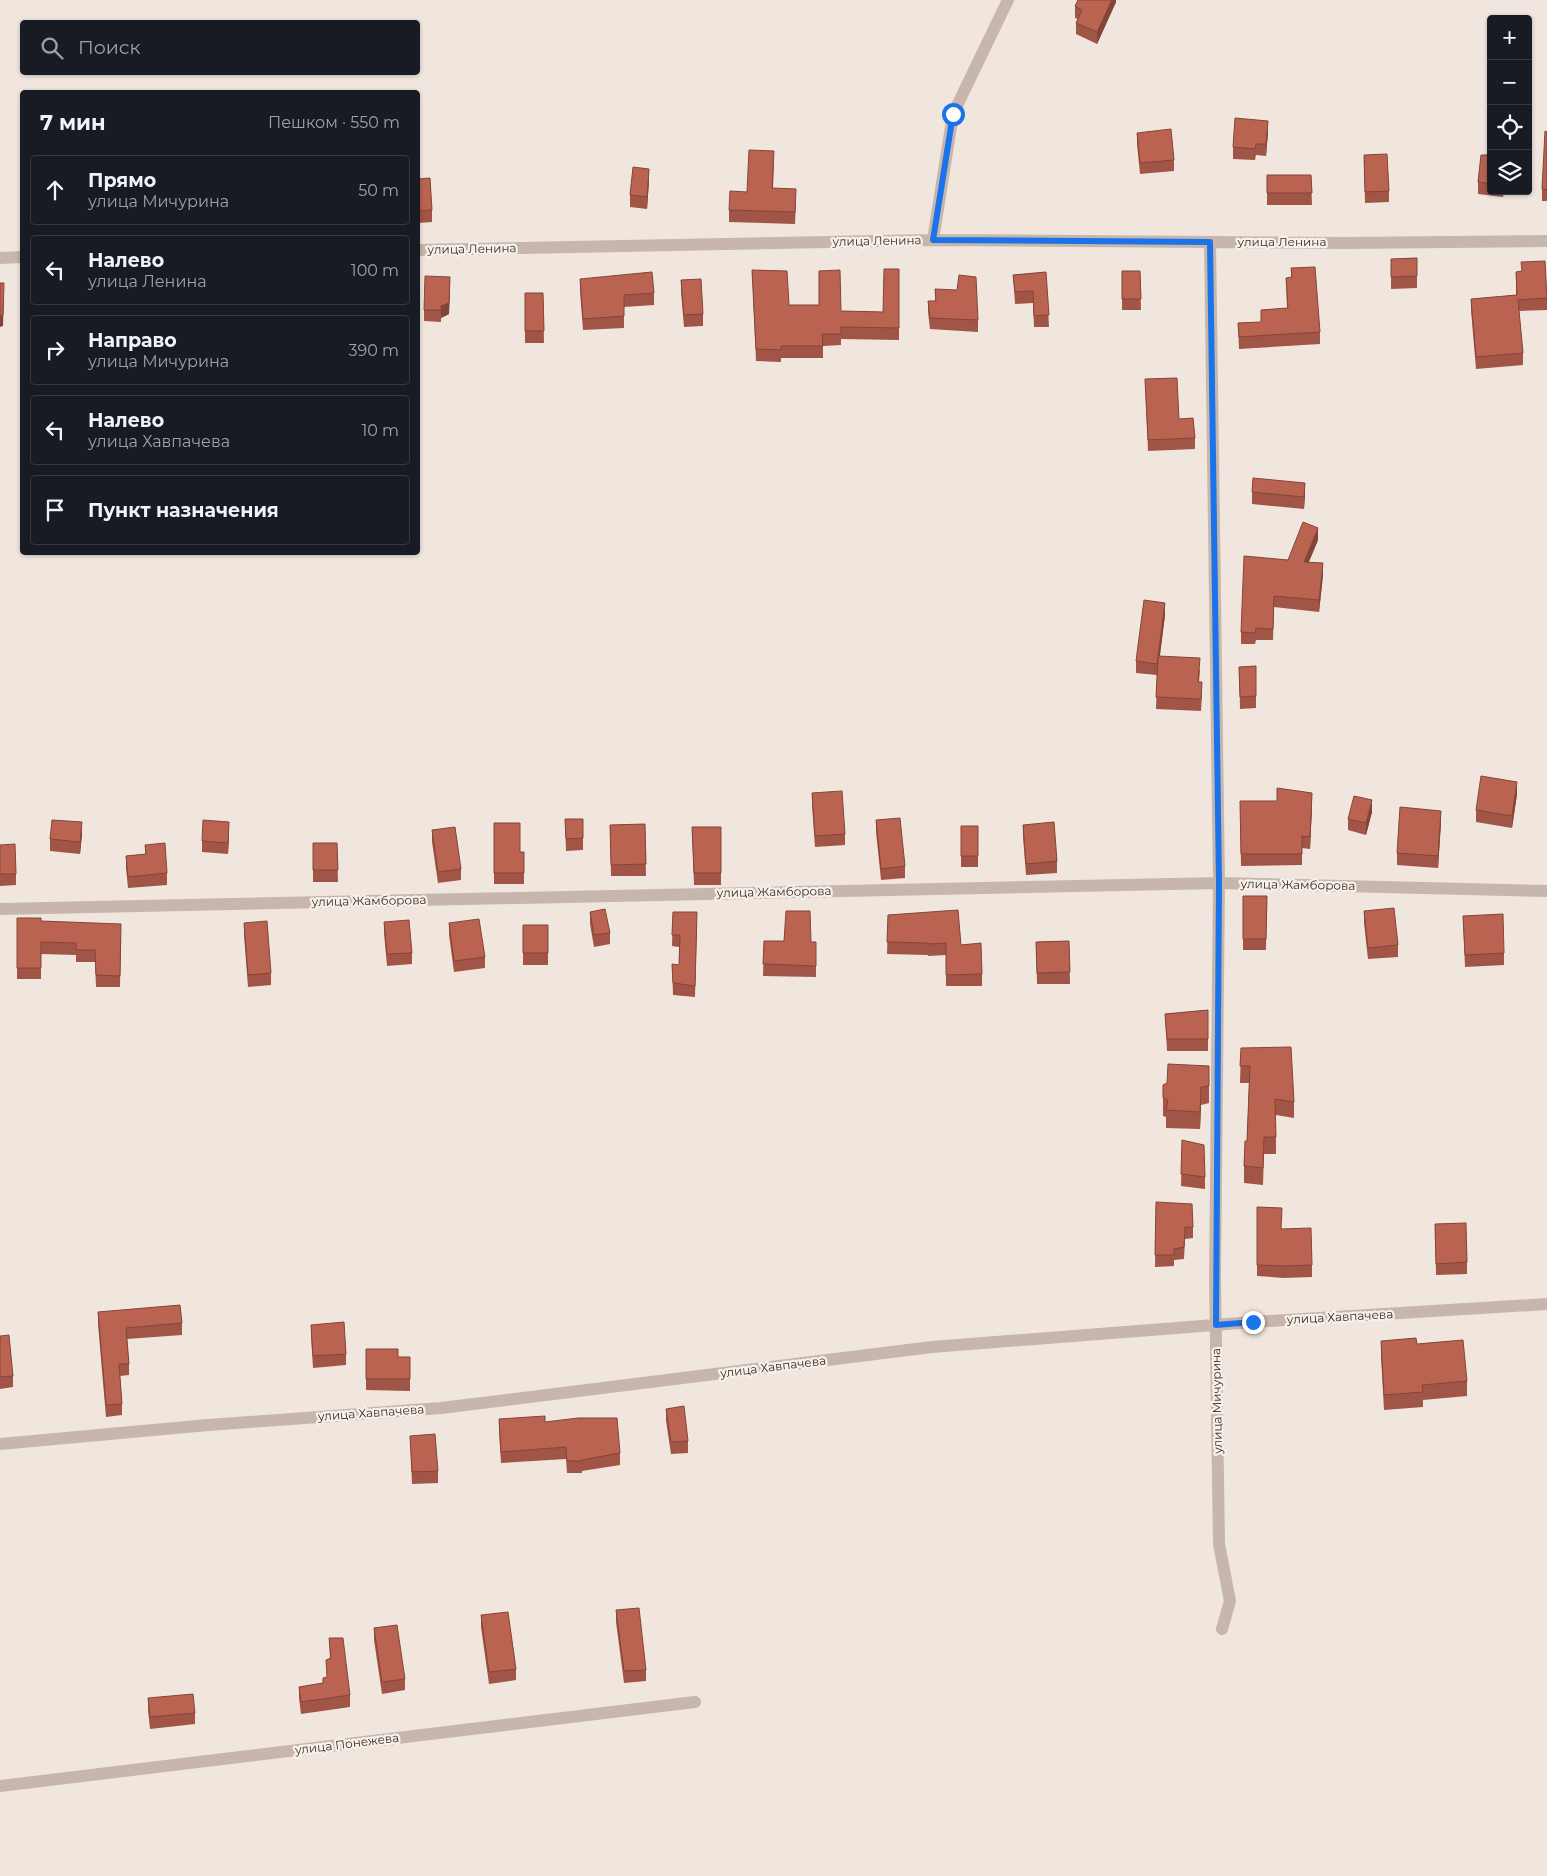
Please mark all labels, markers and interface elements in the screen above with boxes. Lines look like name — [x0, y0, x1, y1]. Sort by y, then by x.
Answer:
map controls — [1487, 15, 1532, 195]
button: + — [1487, 15, 1532, 60]
search box — [20, 20, 420, 75]
icon: search — [38, 34, 66, 62]
text: Поиск — [78, 36, 141, 59]
button: − — [1487, 60, 1532, 105]
route start — [942, 103, 965, 126]
button: locate — [1487, 105, 1532, 150]
text: 7 мин — [40, 110, 106, 135]
text: Пешком · 550 m — [268, 113, 400, 132]
button: layers — [1487, 150, 1532, 195]
text: Прямо — [88, 169, 156, 192]
icon: ahead — [41, 176, 69, 204]
text: 50 m — [358, 181, 399, 200]
text: улица Мичурина — [88, 192, 229, 211]
street label: улица Ленина — [831, 232, 922, 249]
street label: улица Ленина — [1237, 234, 1326, 249]
street label: улица Ленина — [426, 240, 517, 257]
text: Налево — [88, 249, 164, 272]
icon: left — [41, 256, 69, 284]
text: 100 m — [351, 261, 399, 280]
text: улица Ленина — [88, 272, 207, 291]
text: Направо — [88, 329, 177, 352]
icon: right — [41, 336, 69, 364]
text: 390 m — [348, 341, 399, 360]
text: улица Мичурина — [88, 352, 229, 371]
text: Налево — [88, 409, 164, 432]
icon: left — [41, 416, 69, 444]
text: 10 m — [361, 421, 399, 440]
text: улица Хавпачева — [88, 432, 230, 451]
icon: arrive — [41, 496, 69, 524]
text: Пункт назначения — [88, 499, 279, 522]
street label: улица Жамборова — [1240, 876, 1355, 893]
street label: улица Жамборова — [716, 883, 831, 900]
street label: улица Жамборова — [311, 892, 426, 909]
street label: улица Хавпачева — [1285, 1306, 1394, 1327]
route end — [1242, 1311, 1265, 1334]
street label: улица Мичурина — [1208, 1348, 1225, 1455]
street label: улица Хавпачева — [718, 1353, 827, 1381]
street label: улица Хавпачева — [316, 1401, 425, 1424]
street label: улица Понежева — [293, 1730, 400, 1757]

